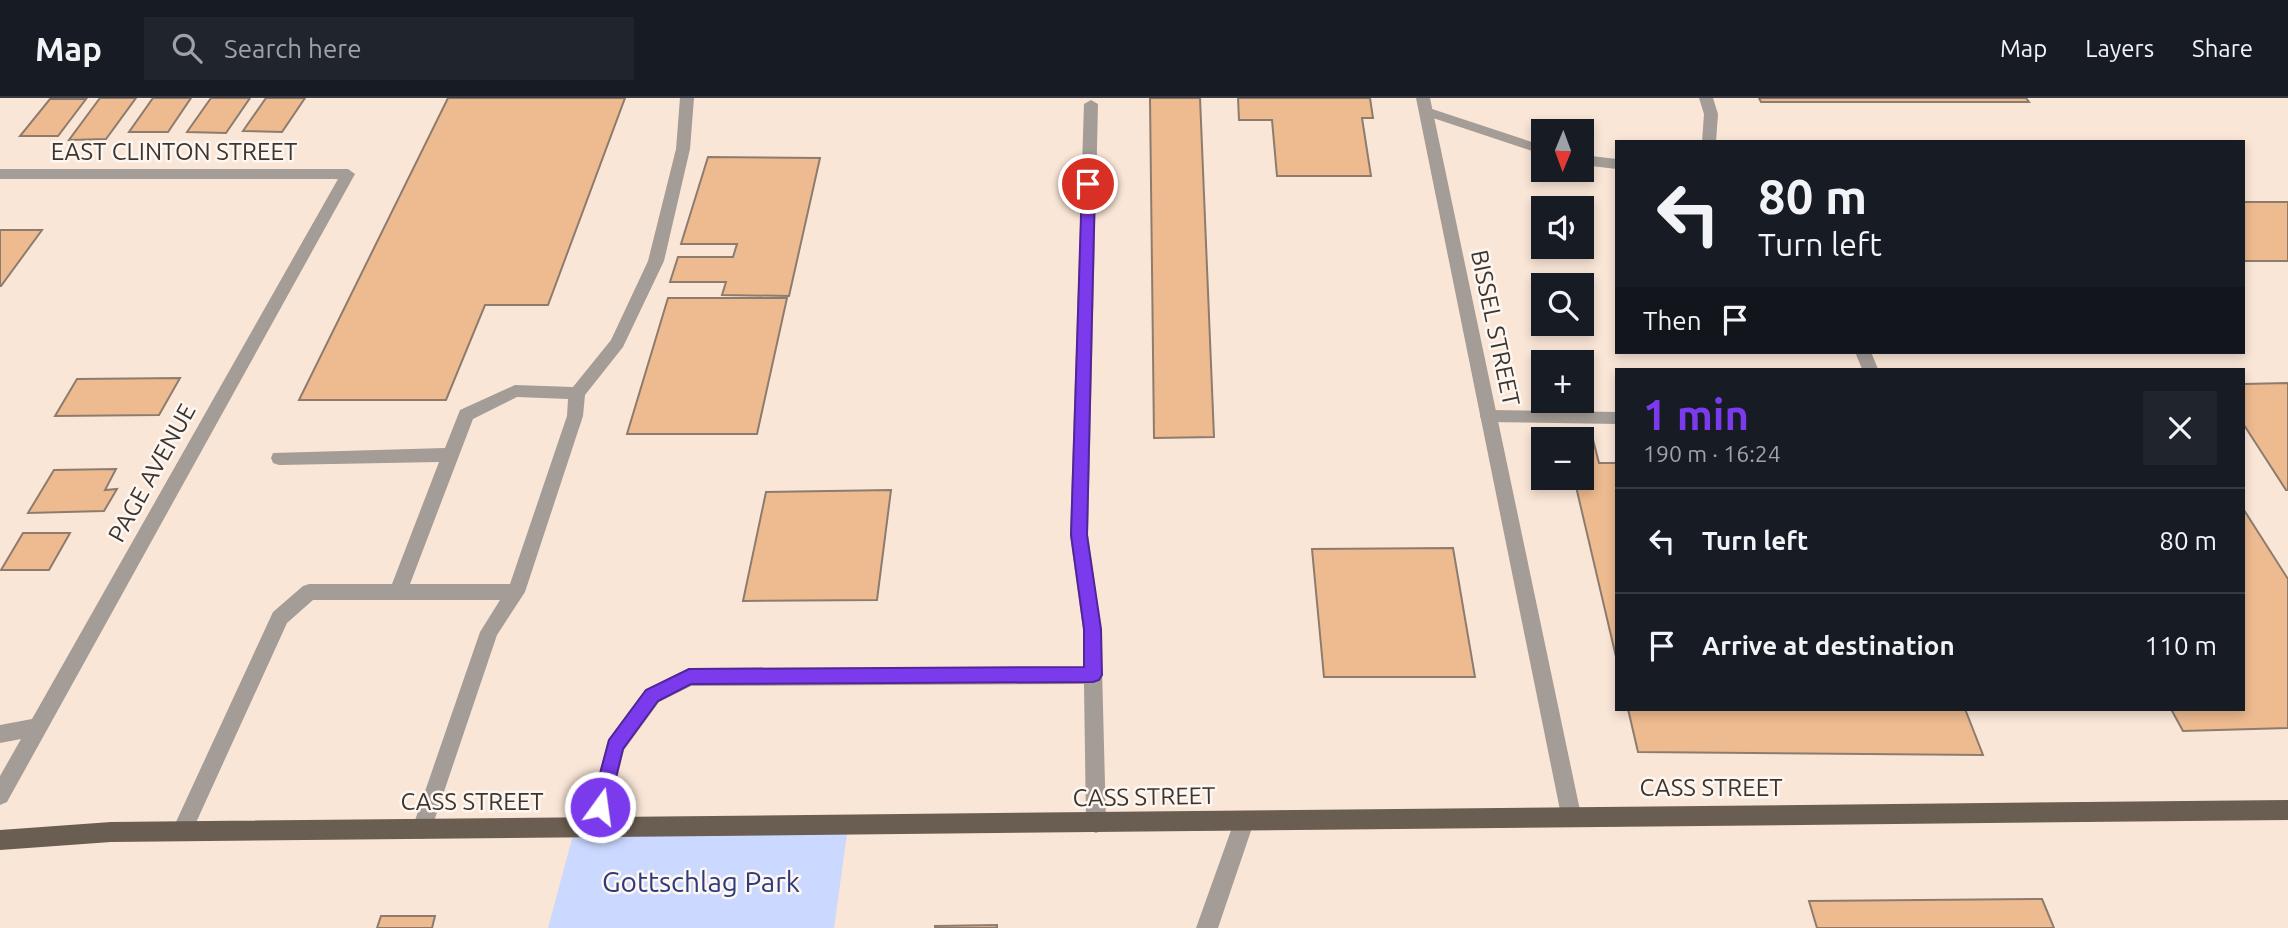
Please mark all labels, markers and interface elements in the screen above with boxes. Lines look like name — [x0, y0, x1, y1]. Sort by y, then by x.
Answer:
search box — [144, 17, 634, 80]
icon: search — [168, 29, 206, 67]
text: Map — [35, 30, 102, 67]
text: Search here — [224, 34, 362, 63]
text: Map — [2000, 35, 2047, 62]
text: Layers — [2085, 35, 2154, 62]
text: Share — [2192, 35, 2253, 62]
north arrow — [1531, 119, 1594, 182]
map controls — [1531, 119, 1594, 490]
street label: EAST CLINTON STREET — [51, 138, 297, 165]
pin — [1058, 154, 1118, 214]
icon: arrive — [1069, 165, 1107, 203]
icon: left — [1643, 168, 1734, 259]
text: 80 m — [1758, 168, 1867, 223]
button: sound — [1531, 196, 1594, 259]
text: Turn left — [1758, 226, 1882, 262]
street label: BISSEL STREET — [1466, 247, 1525, 408]
button: search — [1531, 273, 1594, 336]
icon: arrive — [1716, 301, 1754, 339]
text: Then — [1643, 306, 1702, 335]
button: + — [1531, 350, 1594, 413]
text: 1 min — [1643, 391, 1749, 438]
button: close — [2143, 391, 2217, 465]
street label: PAGE AVENUE — [103, 399, 201, 546]
button: − — [1531, 427, 1594, 490]
text: 190 m · 16:24 — [1643, 441, 1781, 466]
icon: left — [1643, 522, 1681, 560]
text: Turn left — [1702, 526, 1808, 555]
text: 80 m — [2159, 526, 2217, 555]
icon: arrive — [1643, 627, 1681, 665]
text: Arrive at destination — [1702, 631, 1955, 660]
text: 110 m — [2145, 631, 2217, 660]
position arrow — [563, 770, 637, 844]
street label: CASS STREET — [1639, 774, 1783, 801]
street label: CASS STREET — [1072, 782, 1216, 811]
street label: CASS STREET — [400, 788, 544, 815]
park label: Gottschlag Park — [602, 866, 800, 897]

